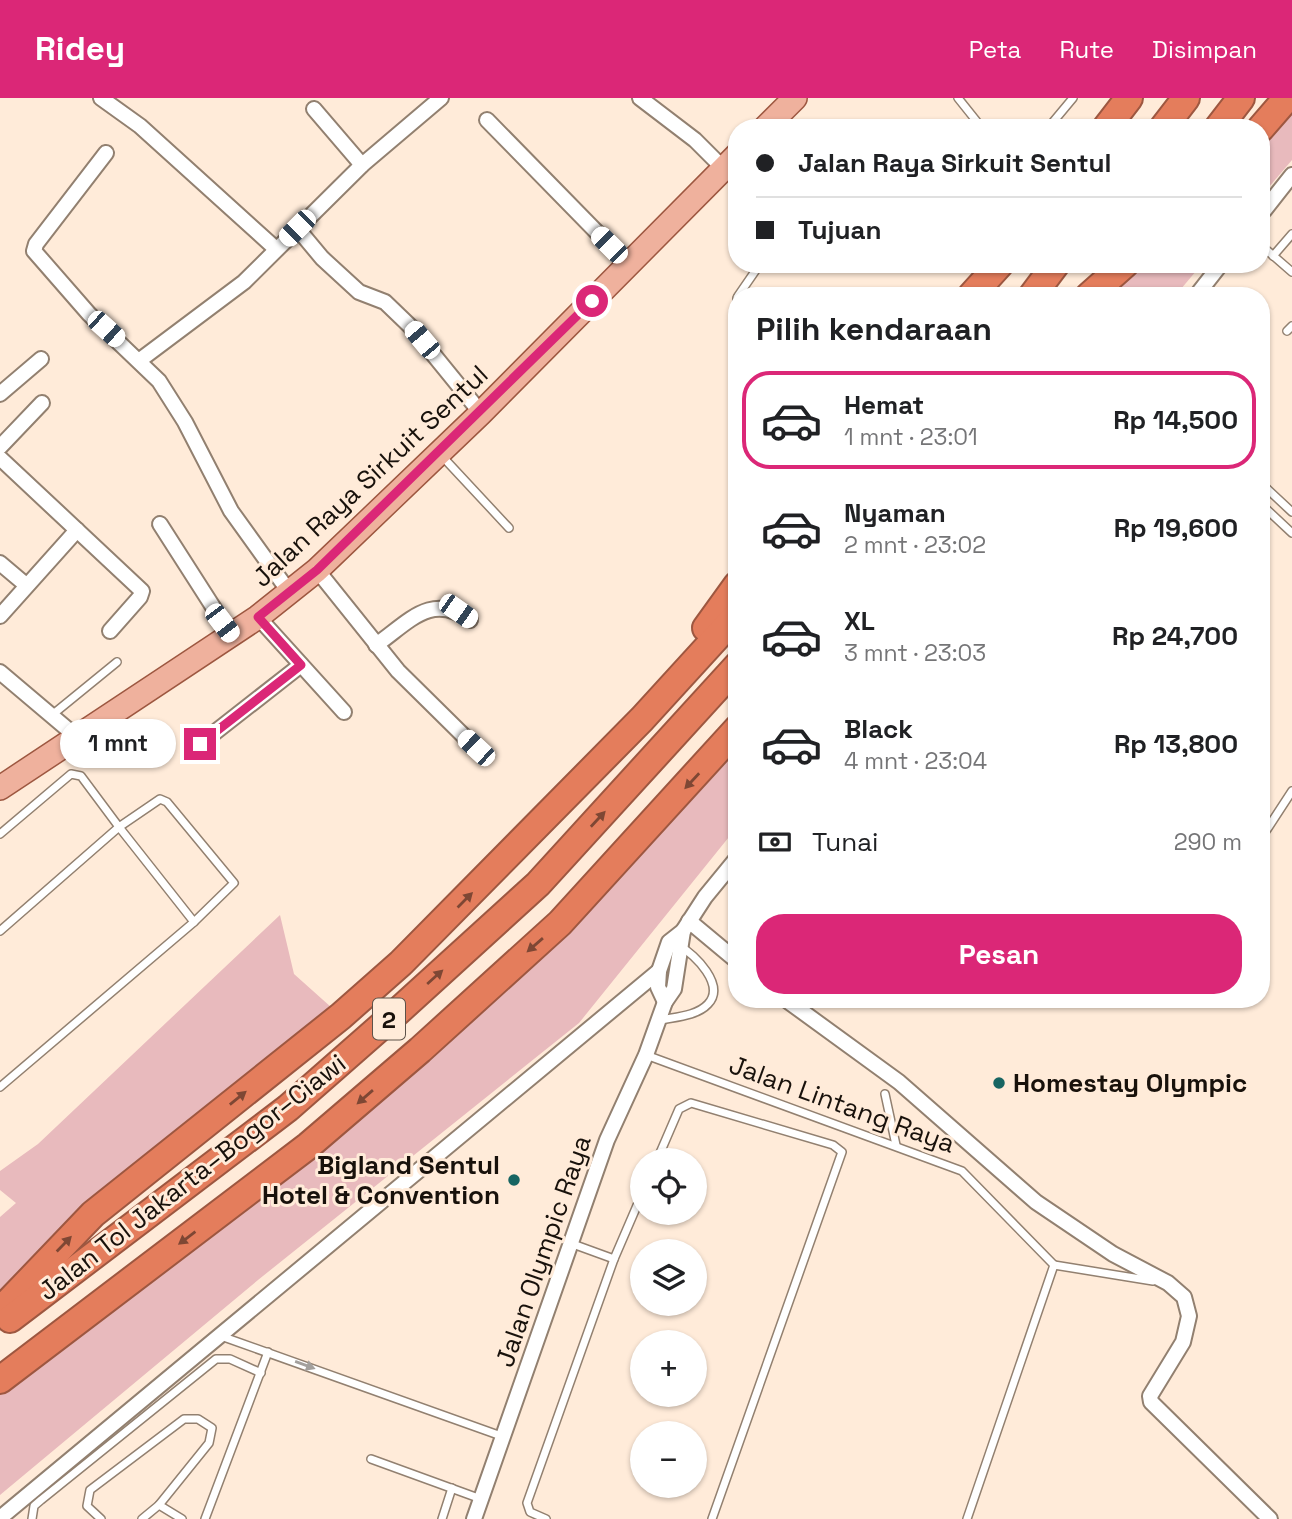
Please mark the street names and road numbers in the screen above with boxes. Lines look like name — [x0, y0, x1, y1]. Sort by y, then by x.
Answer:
street label: Jalan Raya Sirkuit Sentul — [245, 358, 495, 594]
road number: 2 — [373, 999, 405, 1040]
street label: Jalan Tol Jakarta–Bogor–Ciawi — [31, 1046, 353, 1308]
street label: Jalan Lintang Raya — [724, 1047, 960, 1161]
street label: Jalan Olympic Raya — [487, 1131, 599, 1371]

